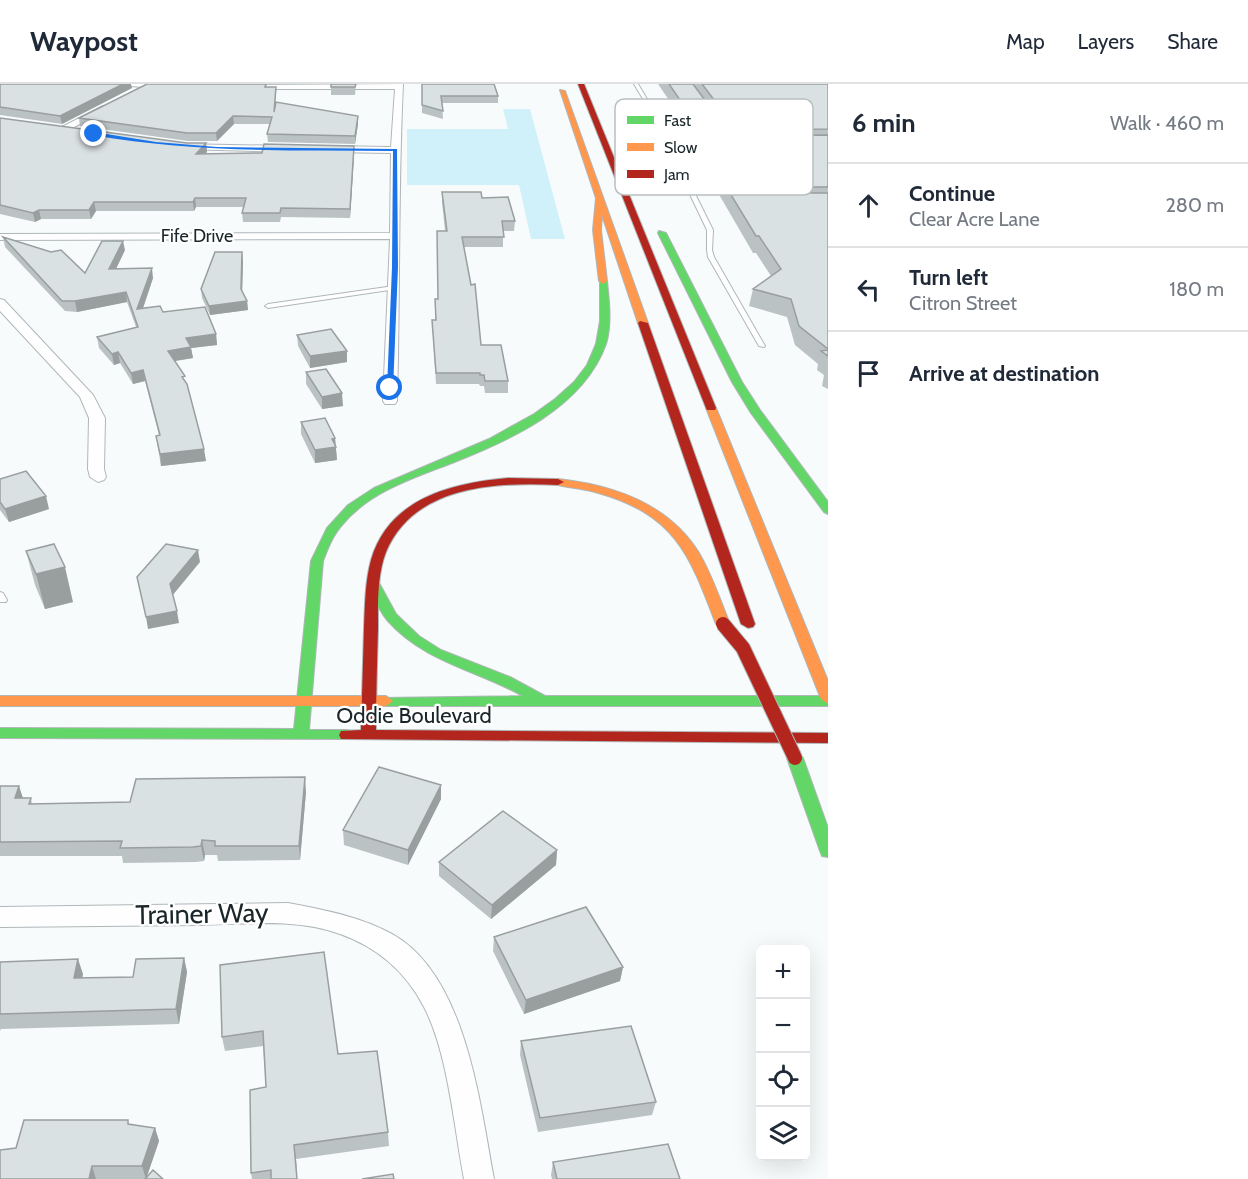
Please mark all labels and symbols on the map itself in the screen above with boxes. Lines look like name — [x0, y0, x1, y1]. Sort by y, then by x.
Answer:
legend — [615, 99, 813, 195]
text: Fast — [664, 111, 692, 130]
route end — [80, 120, 106, 146]
text: Slow — [664, 138, 698, 157]
text: Jam — [663, 165, 690, 184]
street label: Fife Drive — [161, 225, 233, 247]
route start — [376, 374, 402, 400]
street label: Oddie Boulevard — [336, 702, 492, 729]
street label: Trainer Way — [135, 896, 269, 931]

